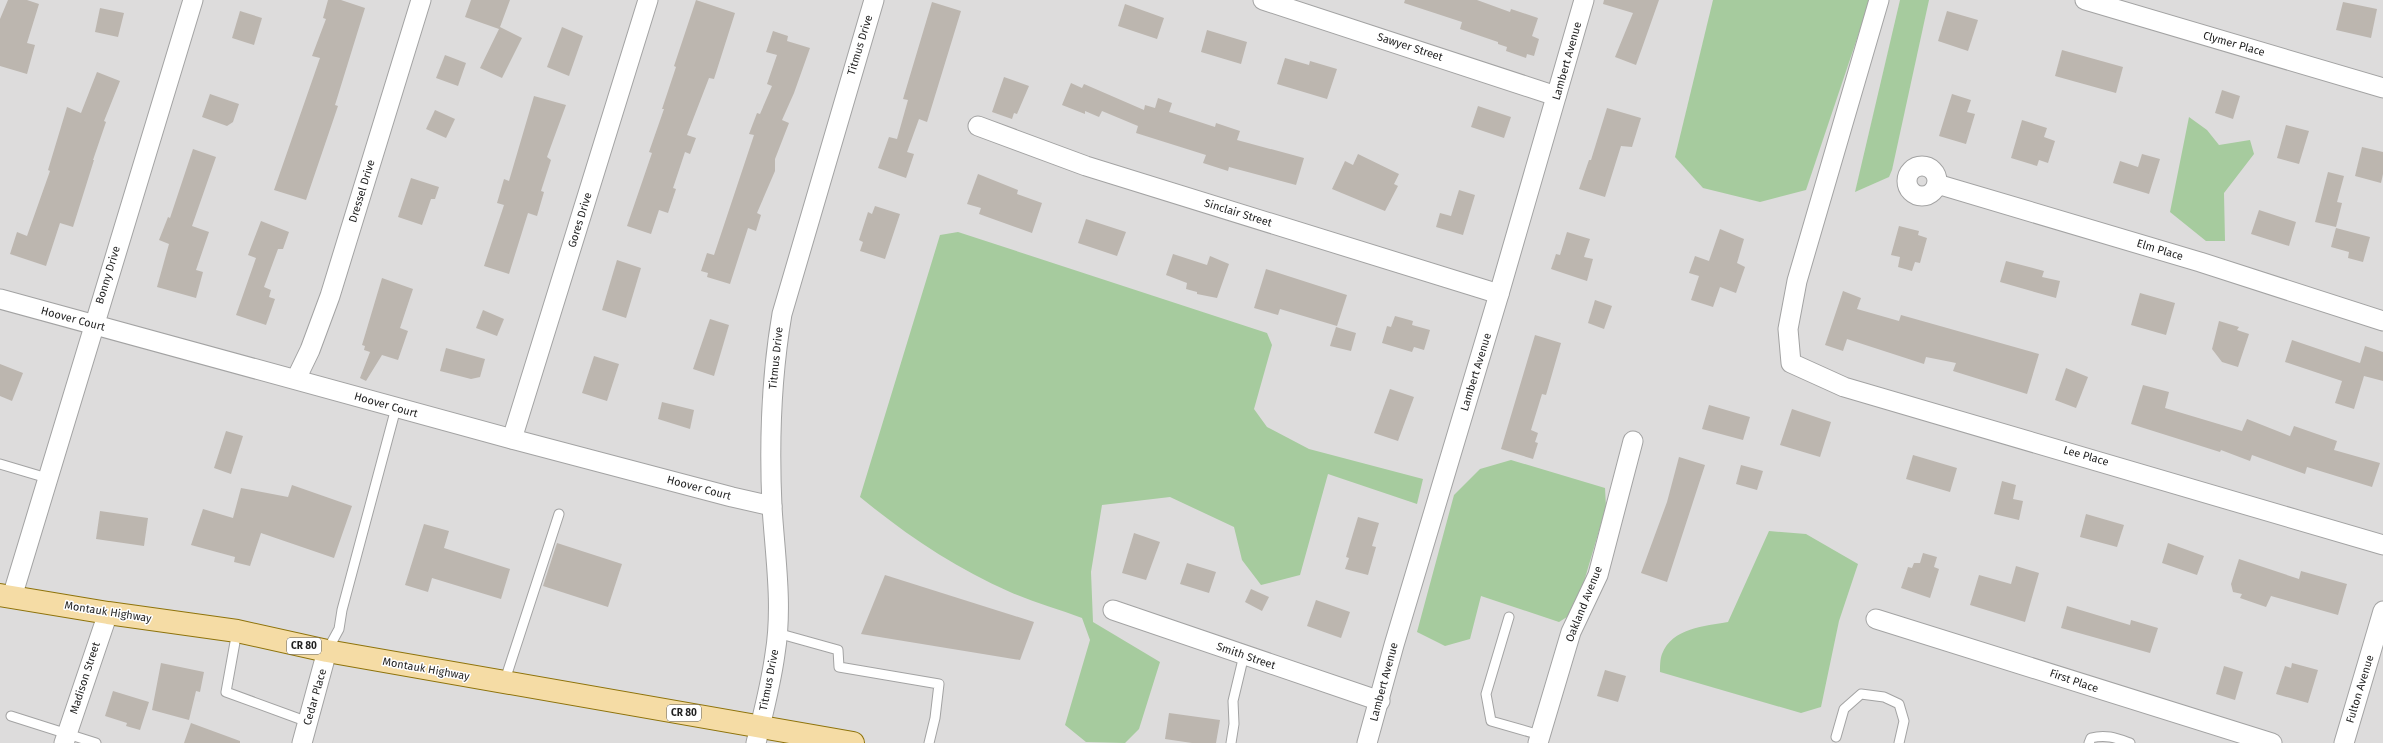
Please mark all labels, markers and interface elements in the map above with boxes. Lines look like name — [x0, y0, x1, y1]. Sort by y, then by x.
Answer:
street label: Titmus Drive — [845, 13, 875, 77]
street label: Lambert Avenue — [1550, 20, 1584, 102]
street label: Clymer Place — [2202, 29, 2266, 59]
street label: Sawyer Street — [1376, 30, 1444, 64]
street label: Dressel Drive — [346, 158, 378, 224]
street label: Gores Drive — [565, 191, 595, 249]
street label: Sinclair Street — [1203, 197, 1273, 229]
street label: Elm Place — [2135, 237, 2185, 263]
street label: Bonny Drive — [93, 244, 123, 306]
street label: Hoover Court — [40, 304, 106, 334]
street label: Titmus Drive — [766, 326, 786, 390]
street label: Lambert Avenue — [1458, 331, 1494, 413]
street label: Hoover Court — [353, 390, 419, 420]
street label: Lee Place — [2062, 443, 2110, 469]
street label: Hoover Court — [666, 473, 732, 503]
street label: Oakland Avenue — [1563, 564, 1605, 644]
street label: Montauk Highway — [64, 599, 153, 625]
road number: CR 80 — [287, 638, 321, 654]
street label: Madison Street — [67, 640, 103, 716]
street label: Smith Street — [1215, 640, 1277, 672]
street label: Lambert Avenue — [1367, 641, 1401, 723]
street label: Titmus Drive — [757, 648, 781, 712]
street label: Fulton Avenue — [2343, 653, 2377, 725]
street label: Montauk Highway — [382, 655, 471, 683]
street label: Cedar Place — [301, 667, 329, 727]
street label: First Place — [2048, 667, 2100, 695]
road number: CR 80 — [667, 705, 701, 721]

